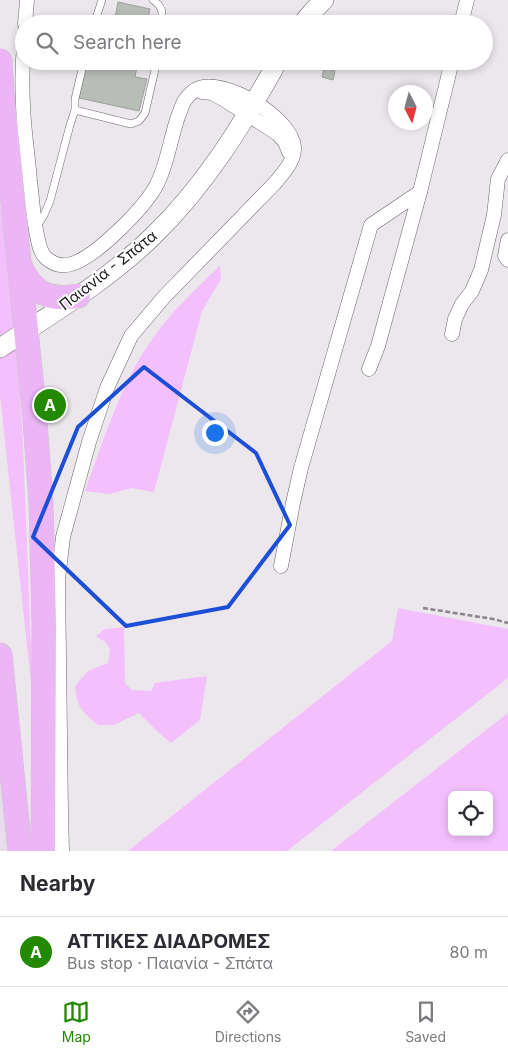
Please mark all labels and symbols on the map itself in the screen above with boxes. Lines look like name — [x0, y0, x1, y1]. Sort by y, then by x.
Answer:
north arrow — [388, 85, 433, 130]
street label: Παιανία - Σπάτα — [55, 226, 161, 314]
pin: A — [34, 386, 66, 424]
your location — [202, 420, 228, 446]

